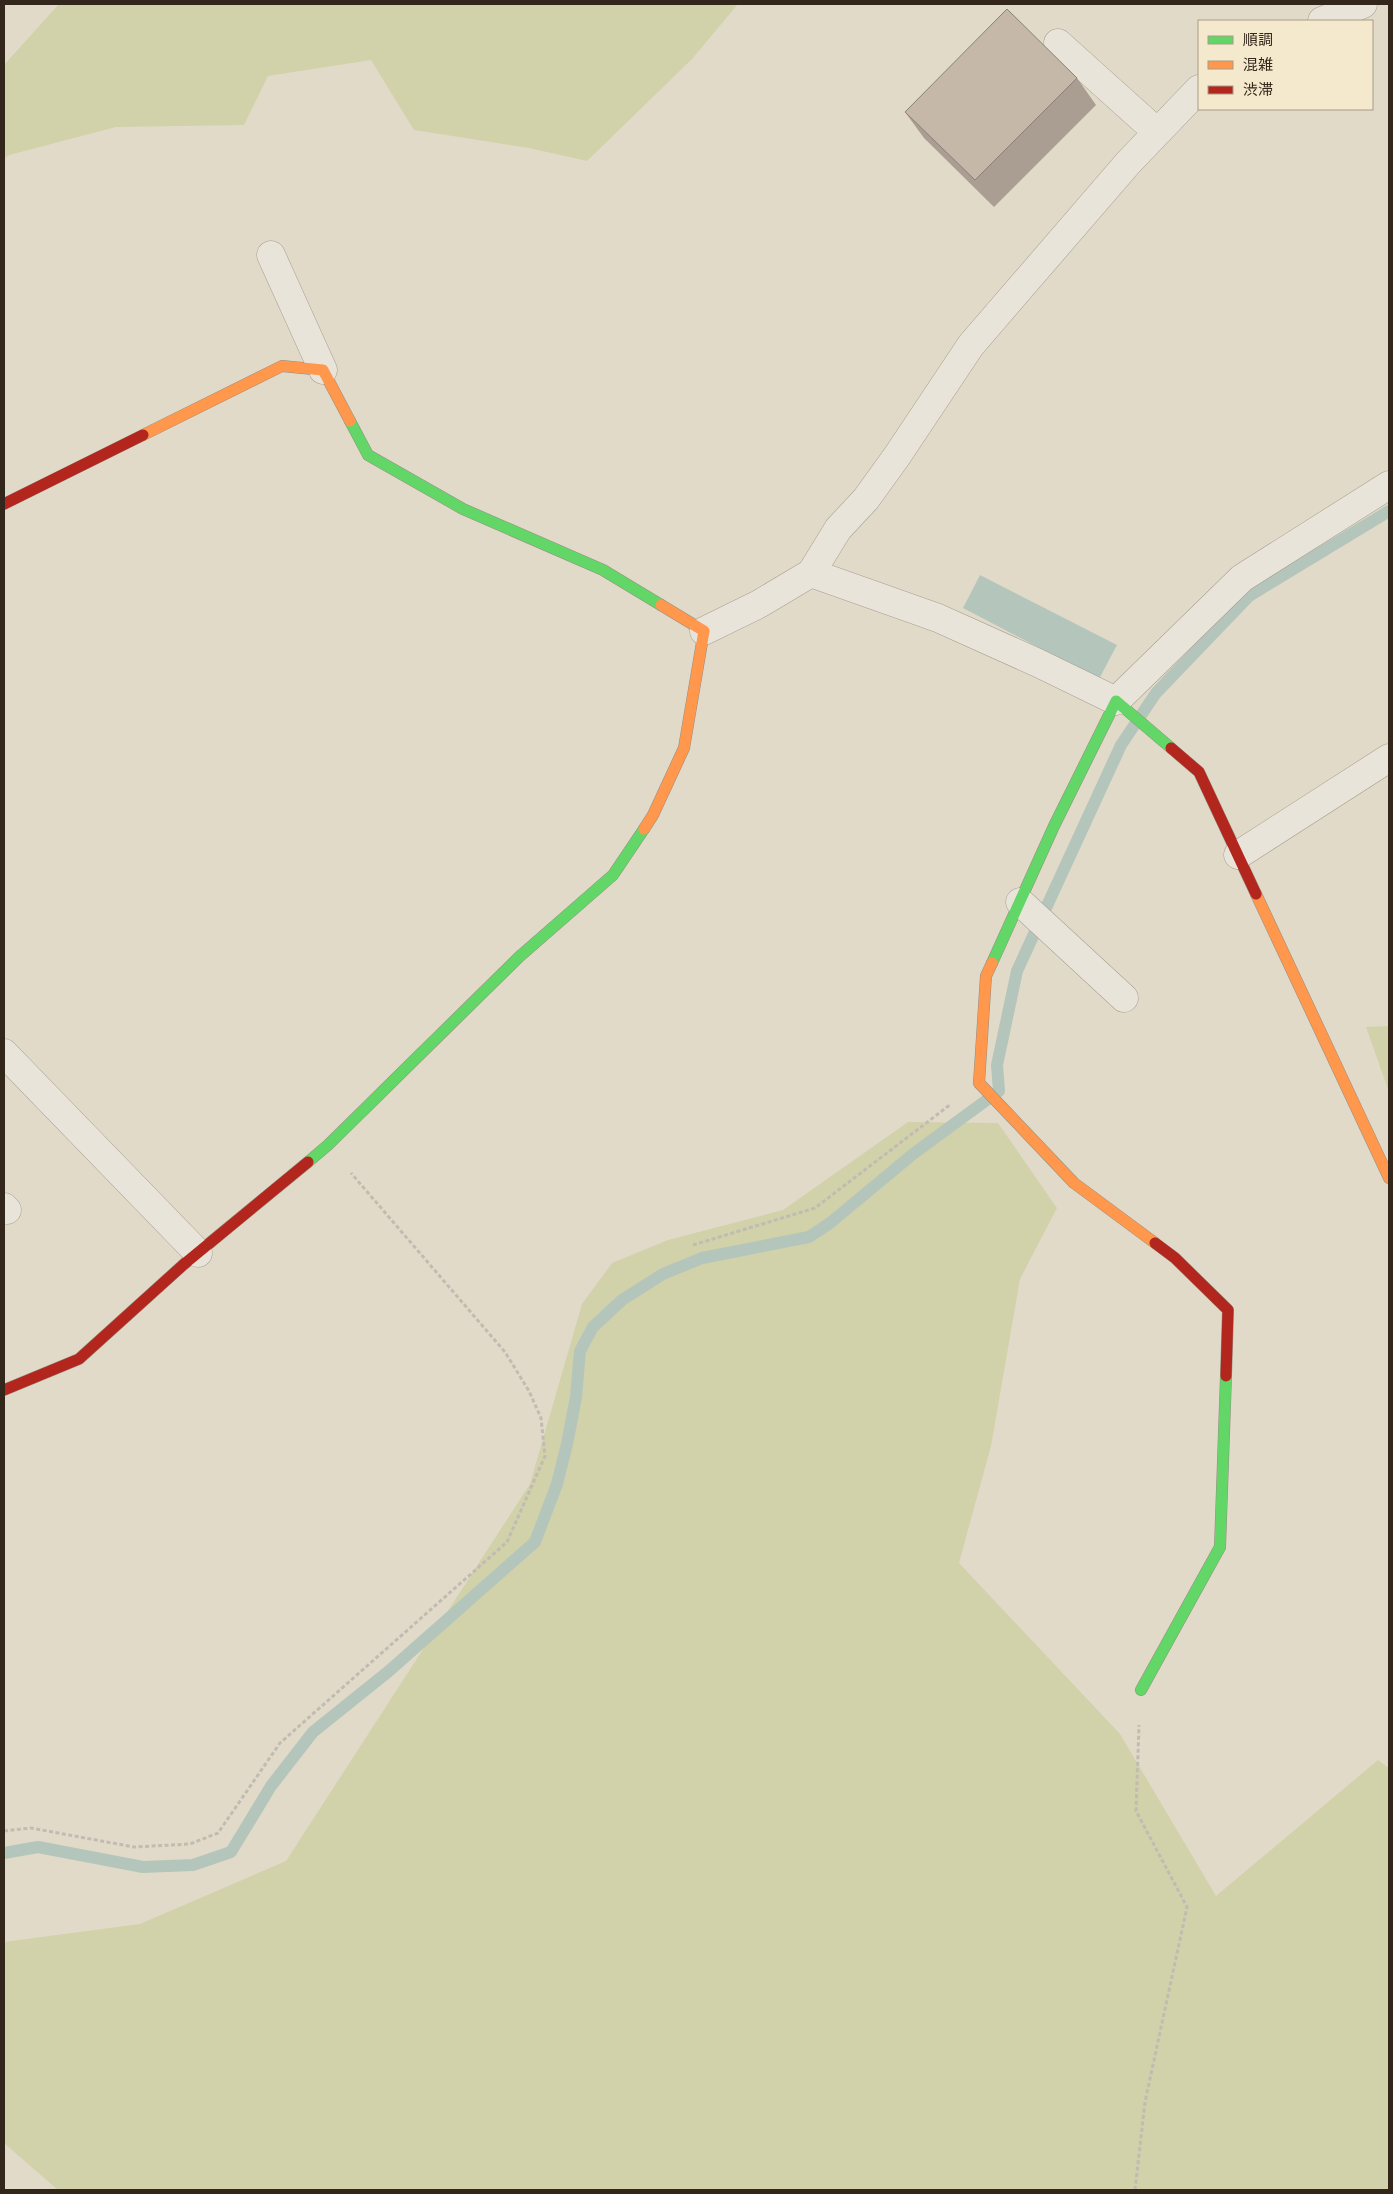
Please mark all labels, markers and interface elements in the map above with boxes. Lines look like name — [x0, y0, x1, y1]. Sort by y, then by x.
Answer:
legend — [1198, 20, 1373, 110]
text: 順調 — [1243, 29, 1273, 52]
text: 混雑 — [1243, 54, 1273, 77]
text: 渋滞 — [1243, 79, 1273, 102]

